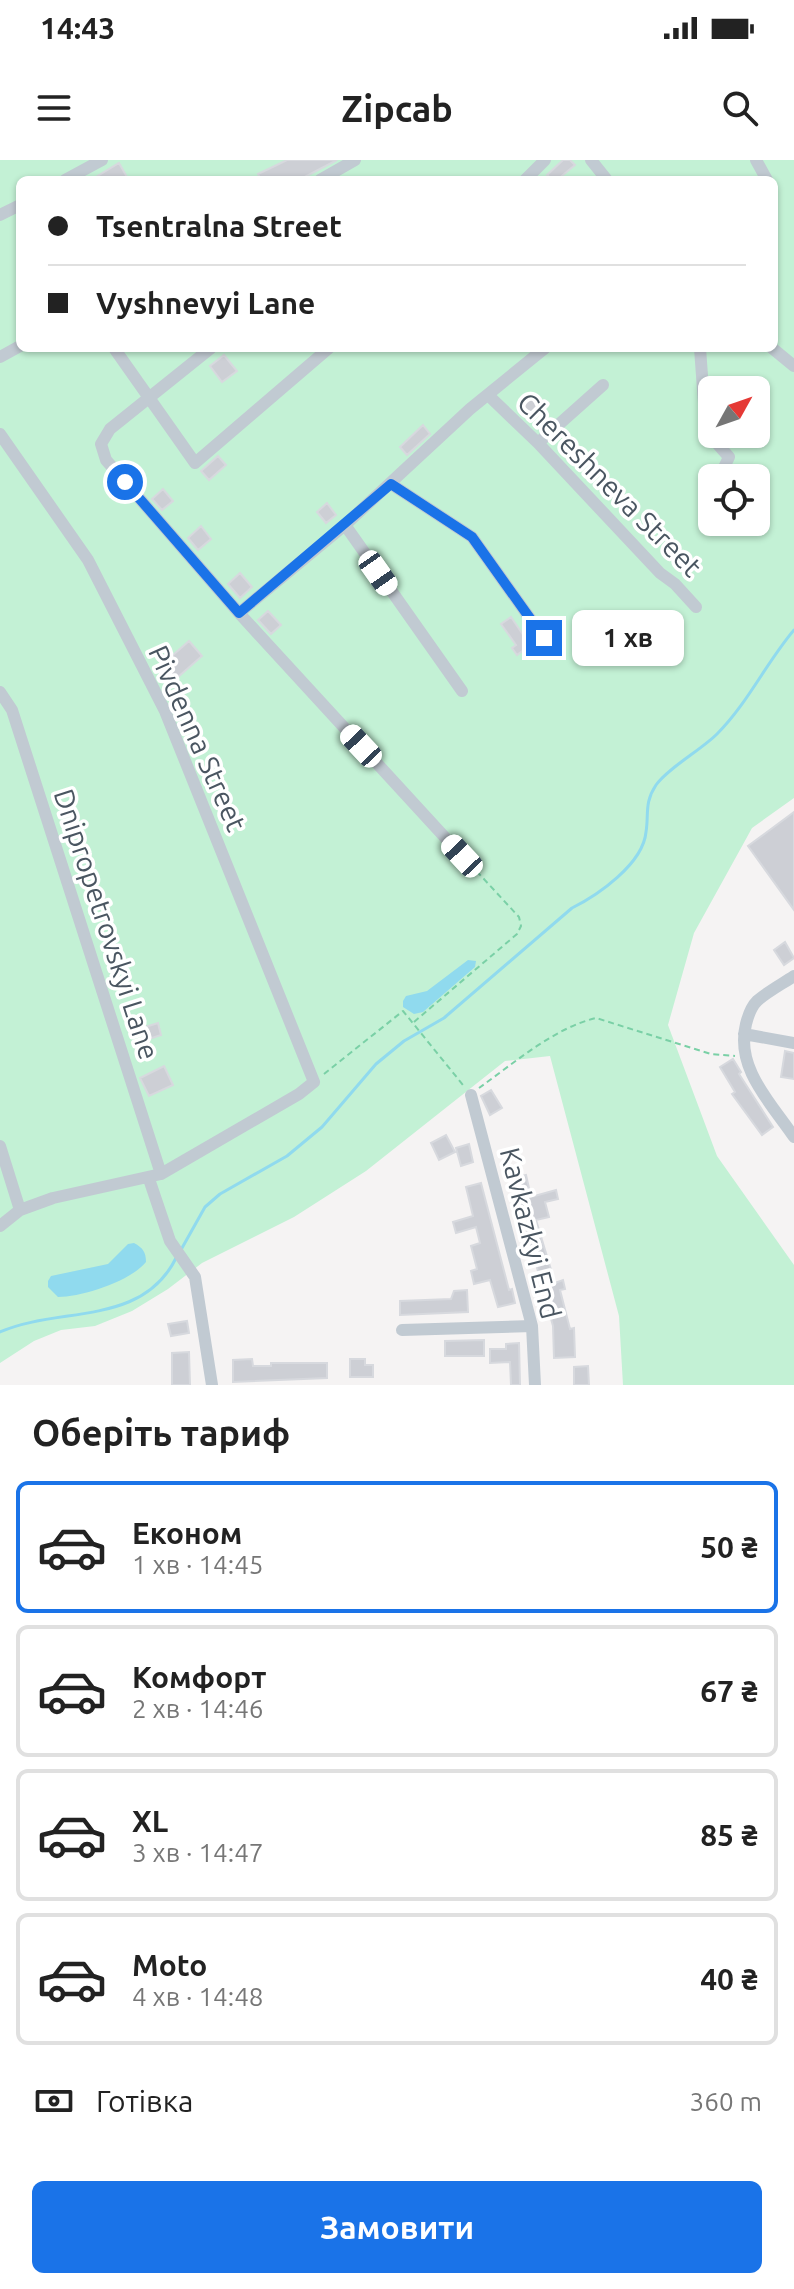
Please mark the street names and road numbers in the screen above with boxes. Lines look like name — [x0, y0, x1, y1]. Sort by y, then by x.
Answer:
street label: Chereshneva Street — [512, 386, 708, 582]
street label: Pivdenna Street — [143, 640, 253, 836]
street label: Dnipropetrovskyi Lane — [49, 785, 165, 1063]
street label: Kavkazkyi End — [495, 1144, 567, 1322]

